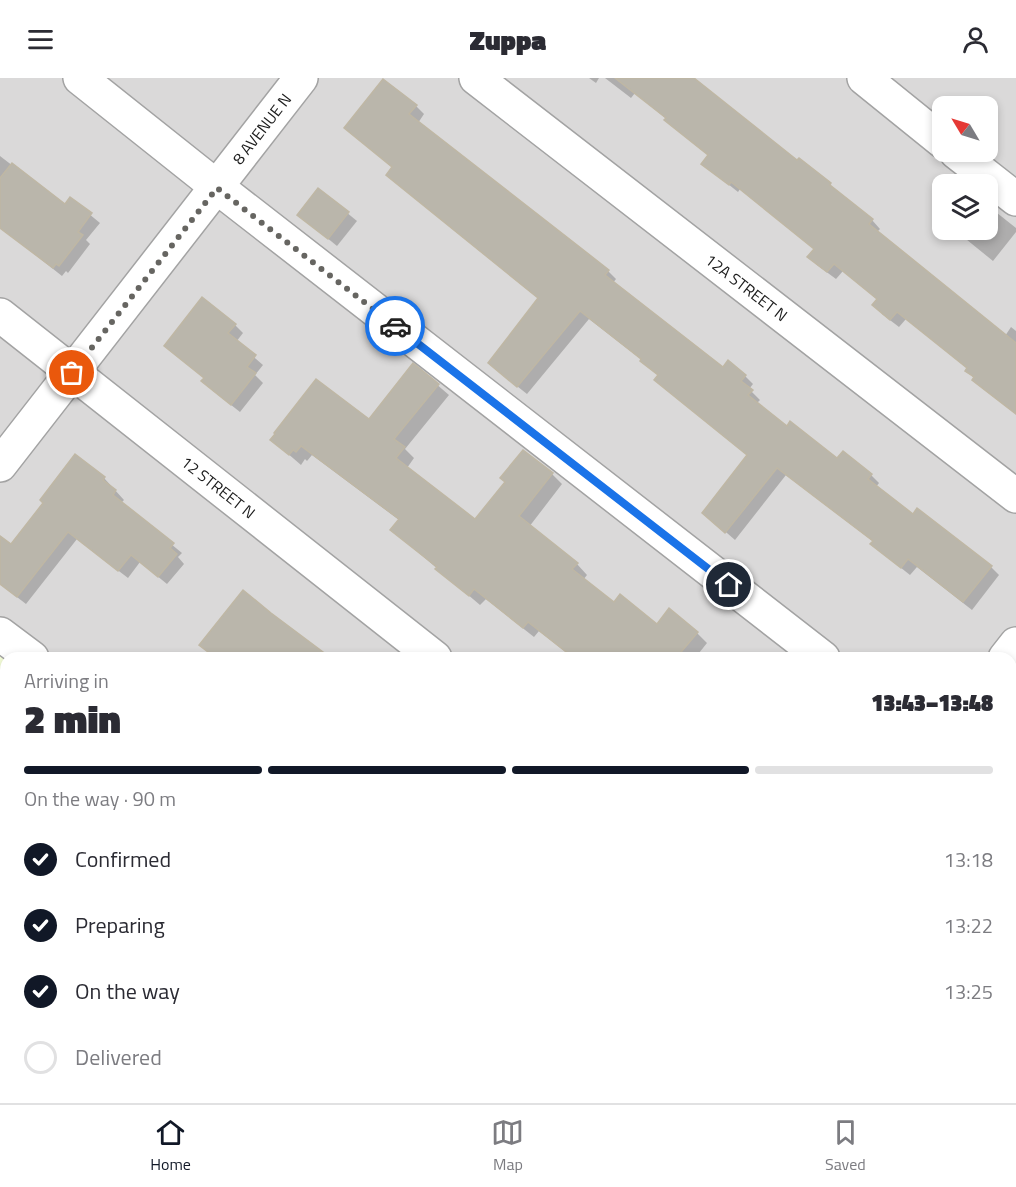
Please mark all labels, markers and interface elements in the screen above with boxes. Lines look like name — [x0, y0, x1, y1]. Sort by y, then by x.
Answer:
text: Zuppa — [470, 19, 546, 60]
icon: menu — [24, 23, 57, 56]
icon: person — [959, 23, 992, 56]
street label: 8 AVENUE N — [226, 88, 297, 169]
north arrow — [932, 96, 998, 162]
map controls — [932, 96, 998, 240]
button: layers — [932, 174, 998, 240]
street label: 12A STREET N — [700, 248, 793, 327]
courier — [365, 296, 425, 356]
icon: car — [379, 310, 412, 343]
pin — [46, 347, 97, 398]
icon: bag — [55, 356, 88, 389]
street label: 12 STREET N — [176, 450, 261, 524]
pin — [703, 559, 754, 610]
icon: home — [712, 568, 745, 601]
text: Arriving in — [24, 665, 109, 696]
text: 13:43–13:48 — [871, 686, 993, 720]
text: 2 min — [24, 689, 121, 748]
text: On the way · 90 m — [24, 783, 176, 814]
text: Confirmed — [75, 842, 171, 876]
icon: check — [24, 843, 57, 876]
text: 13:18 — [944, 844, 993, 875]
text: Preparing — [75, 908, 165, 942]
icon: check — [24, 909, 57, 942]
text: 13:22 — [944, 910, 993, 941]
text: On the way — [75, 974, 180, 1008]
icon: check — [24, 975, 57, 1008]
text: 13:25 — [944, 976, 993, 1007]
text: Delivered — [75, 1040, 162, 1074]
tab: Home — [150, 1116, 191, 1176]
tab: Map — [491, 1116, 524, 1176]
tab: Saved — [825, 1116, 866, 1176]

